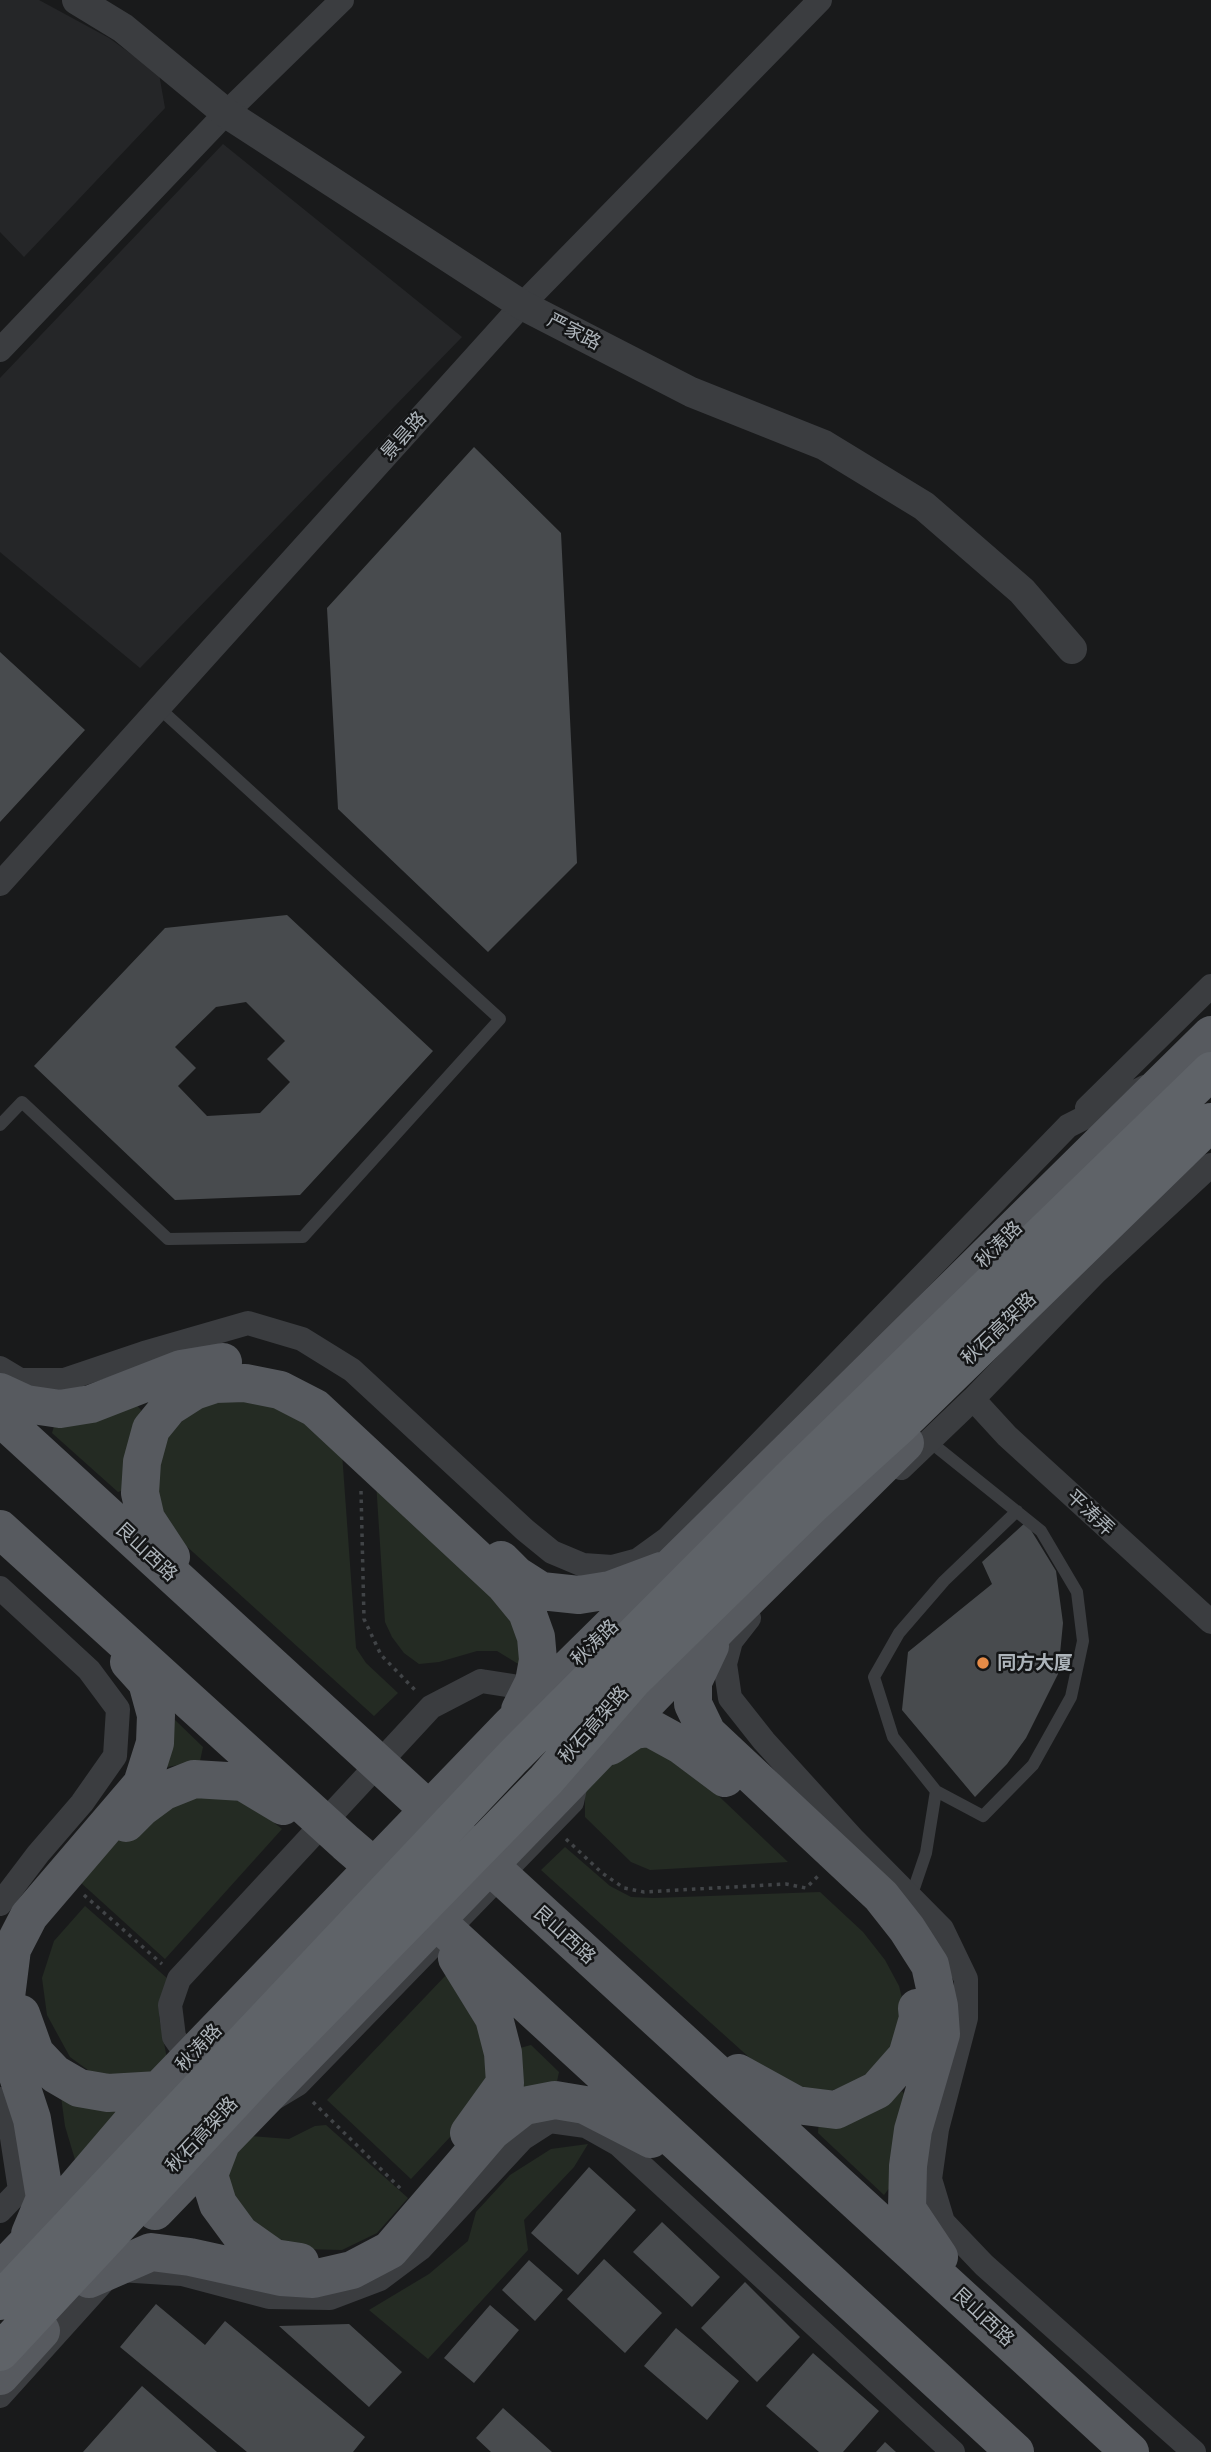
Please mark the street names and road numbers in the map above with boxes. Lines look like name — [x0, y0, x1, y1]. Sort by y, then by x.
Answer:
street label: 严家路 — [543, 309, 605, 355]
street label: 景昙路 — [376, 407, 432, 465]
street label: 秋涛路 — [971, 1217, 1027, 1273]
street label: 秋石高架路 — [957, 1288, 1041, 1370]
street label: 平涛弄 — [1061, 1485, 1119, 1541]
street label: 艮山西路 — [110, 1518, 182, 1586]
street label: 秋涛路 — [567, 1615, 623, 1671]
street label: 秋石高架路 — [554, 1682, 634, 1768]
street label: 艮山西路 — [528, 1901, 600, 1969]
street label: 秋涛路 — [171, 2019, 227, 2077]
street label: 秋石高架路 — [161, 2092, 243, 2178]
street label: 艮山西路 — [947, 2283, 1019, 2351]

